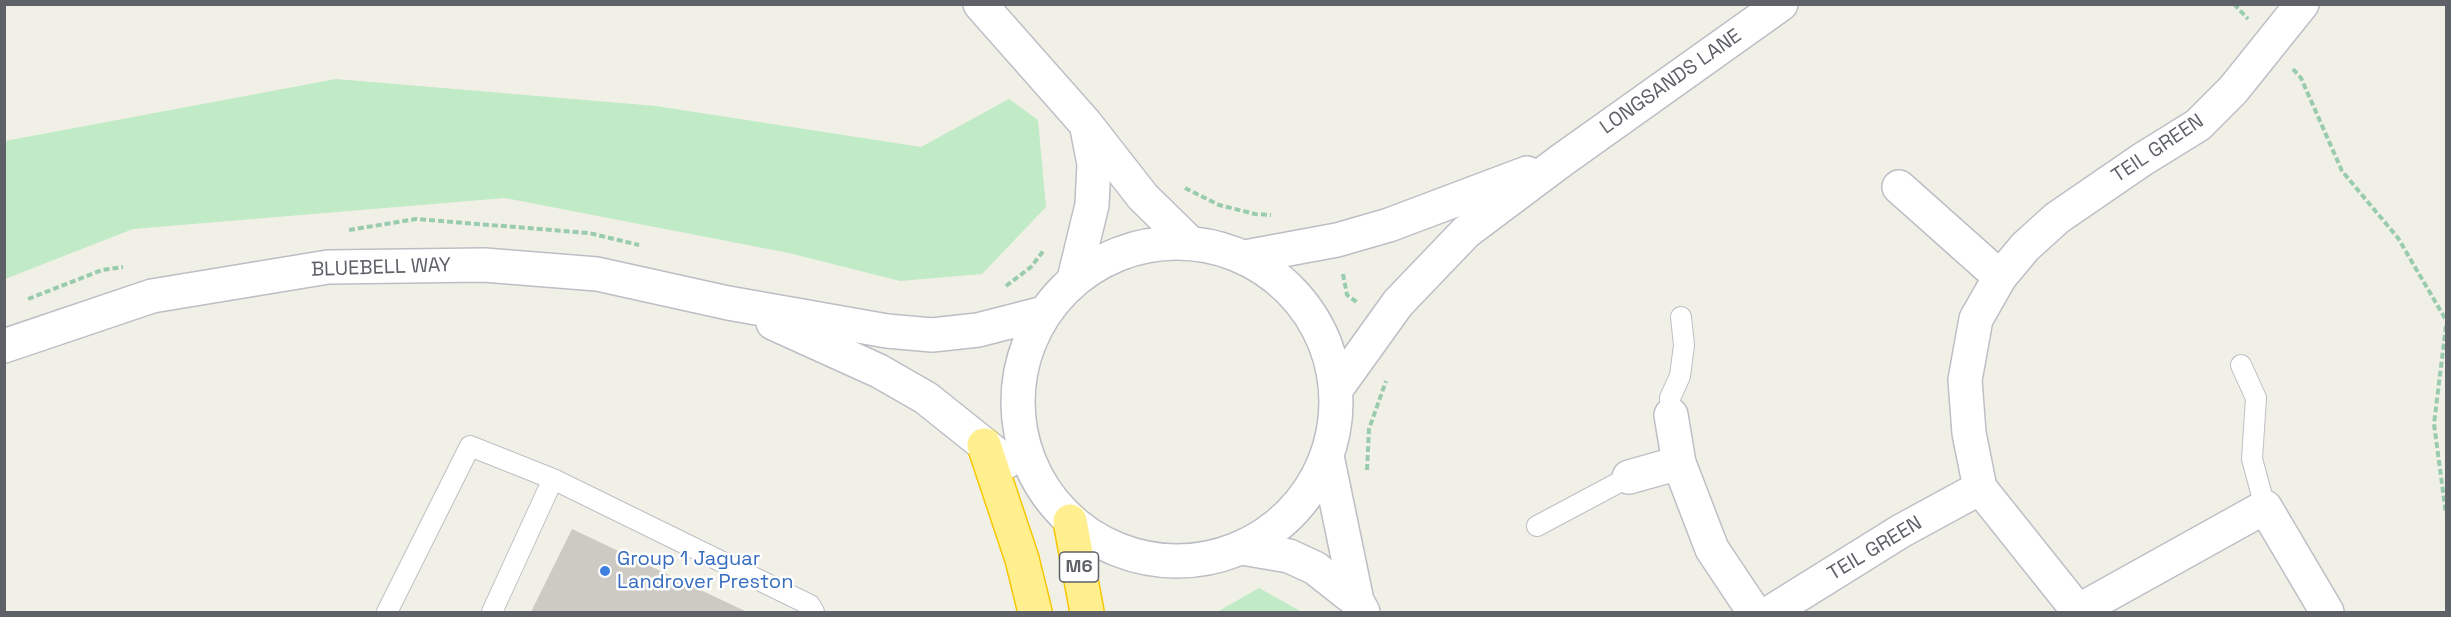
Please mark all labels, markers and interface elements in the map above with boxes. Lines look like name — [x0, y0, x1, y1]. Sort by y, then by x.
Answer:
street label: LONGSANDS LANE — [1596, 24, 1746, 140]
street label: TEIL GREEN — [2108, 110, 2208, 188]
street label: BLUEBELL WAY — [311, 254, 451, 282]
street label: TEIL GREEN — [1824, 512, 1926, 586]
place label: Group 1 Jaguar Landrover Preston — [617, 548, 793, 595]
road number: M6 — [1060, 552, 1098, 582]
marker: Group 1 Jaguar Landrover Preston — [598, 564, 612, 578]

